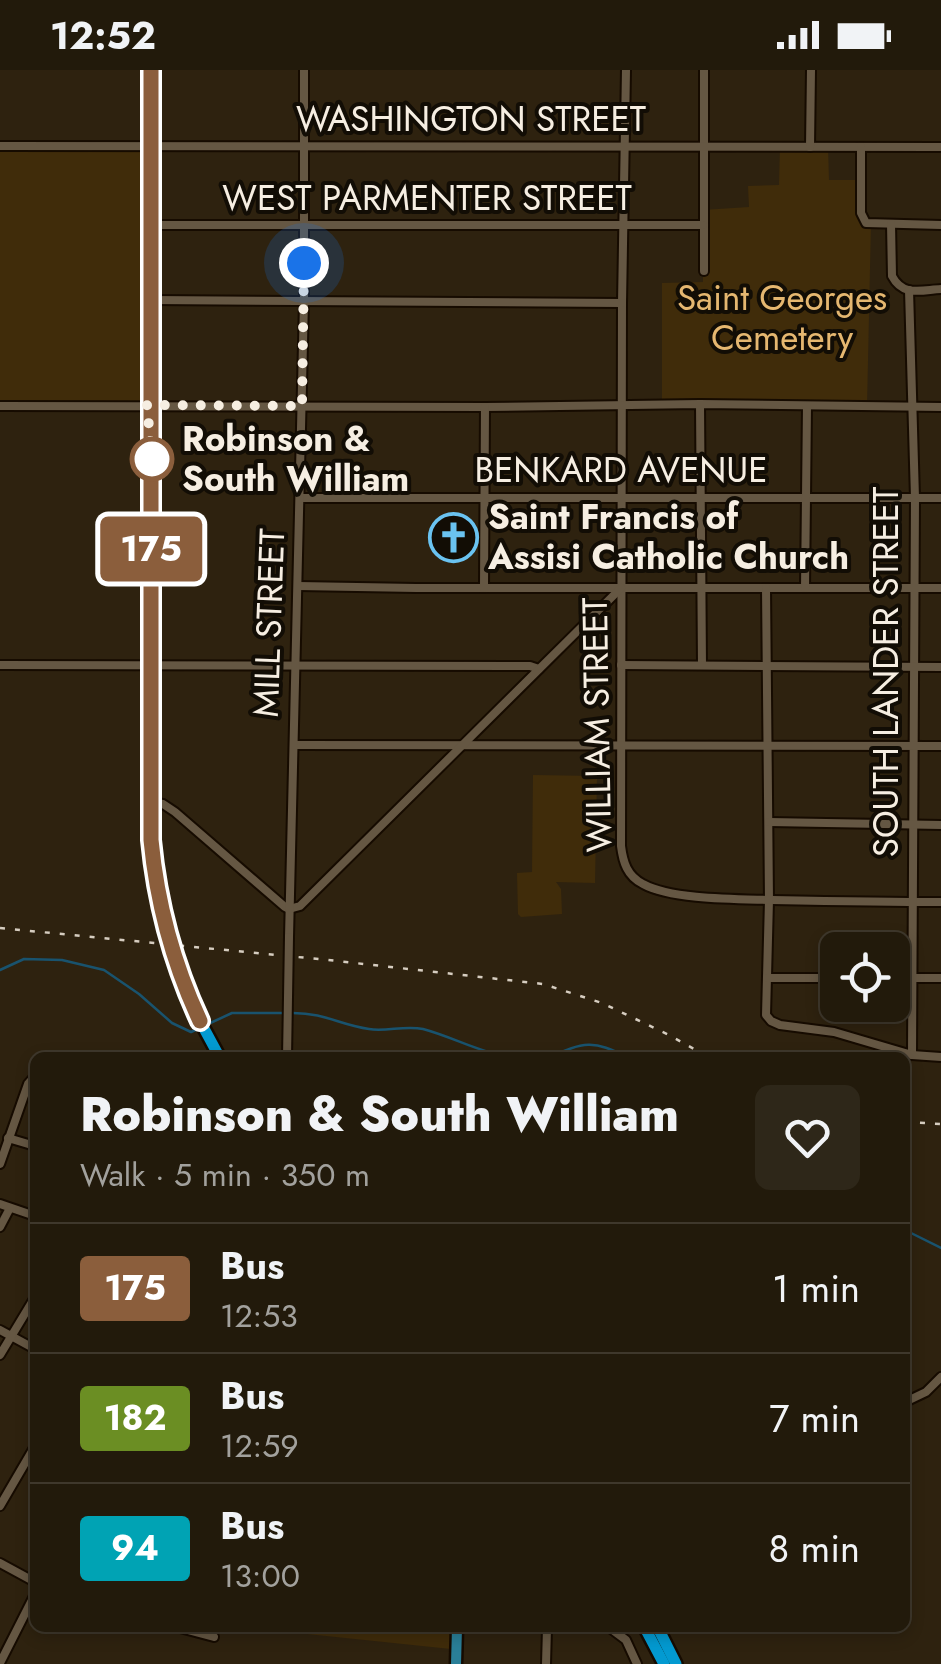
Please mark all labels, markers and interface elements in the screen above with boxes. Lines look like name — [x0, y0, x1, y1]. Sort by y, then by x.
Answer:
text: 12:52 — [50, 8, 156, 63]
street label: WASHINGTON STREET — [296, 94, 646, 144]
street label: WEST PARMENTER STREET — [222, 173, 632, 223]
your location — [279, 238, 329, 288]
park label: Saint Georges Cemetery — [677, 273, 887, 363]
place label: Robinson & South William — [182, 414, 409, 504]
marker: Robinson & South William — [131, 438, 173, 480]
street label: BENKARD AVENUE — [475, 445, 767, 495]
street label: SOUTH LANDER STREET — [861, 487, 911, 857]
place label: Saint Francis of Assisi Catholic Church — [487, 492, 849, 582]
church icon: Saint Francis of Assisi Catholic Church — [427, 511, 479, 563]
line badge: 175 — [94, 516, 208, 582]
text: 175 — [120, 524, 182, 574]
street label: MILL STREET — [241, 528, 297, 718]
street label: WILLIAM STREET — [570, 597, 624, 853]
map controls — [820, 932, 910, 1022]
button: locate — [820, 932, 910, 1022]
text: Robinson & South William — [80, 1080, 679, 1149]
button: heart — [755, 1085, 860, 1190]
text: Walk · 5 min · 350 m — [80, 1152, 370, 1198]
text: Bus — [220, 1238, 284, 1293]
text: 1 min — [772, 1261, 860, 1316]
text: 175 — [104, 1263, 166, 1313]
text: 12:53 — [220, 1293, 298, 1339]
text: Bus — [220, 1368, 284, 1423]
text: 7 min — [769, 1391, 860, 1446]
text: 182 — [104, 1393, 166, 1443]
text: 12:59 — [220, 1423, 299, 1469]
text: Bus — [220, 1498, 284, 1553]
text: 8 min — [768, 1521, 860, 1576]
text: 94 — [111, 1523, 159, 1573]
text: 13:00 — [220, 1553, 300, 1599]

